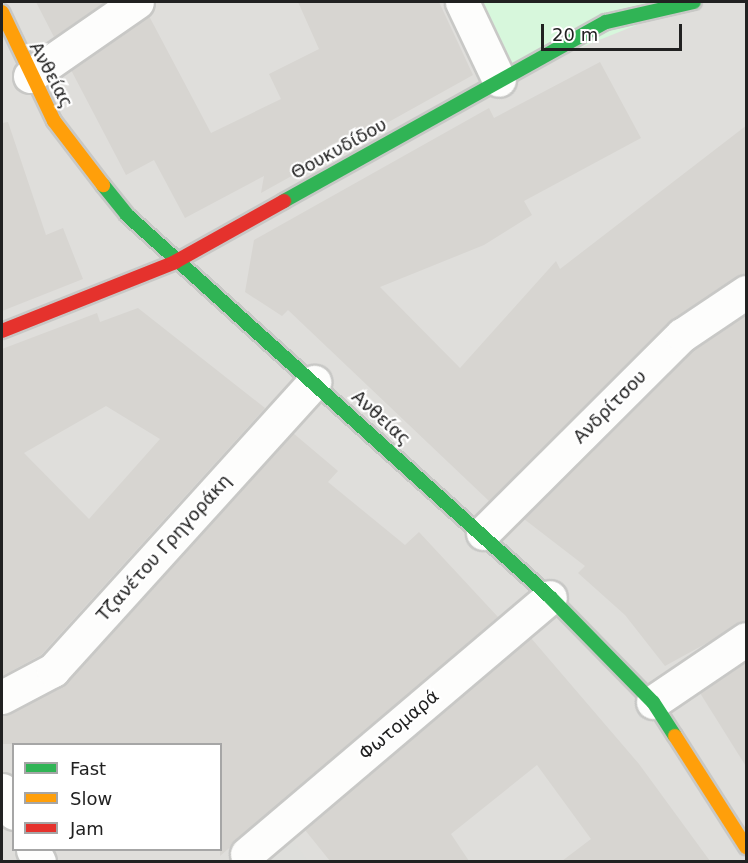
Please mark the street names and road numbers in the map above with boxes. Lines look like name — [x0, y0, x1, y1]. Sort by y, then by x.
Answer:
street label: Ανθείας — [25, 38, 77, 112]
street label: Θουκυδίδου — [287, 114, 391, 184]
street label: Ανδρίτσου — [569, 366, 651, 448]
street label: Ανθείας — [347, 386, 415, 450]
street label: Τζανέτου Γρηγοράκη — [92, 470, 236, 626]
street label: Φωτομαρά — [355, 685, 443, 765]

